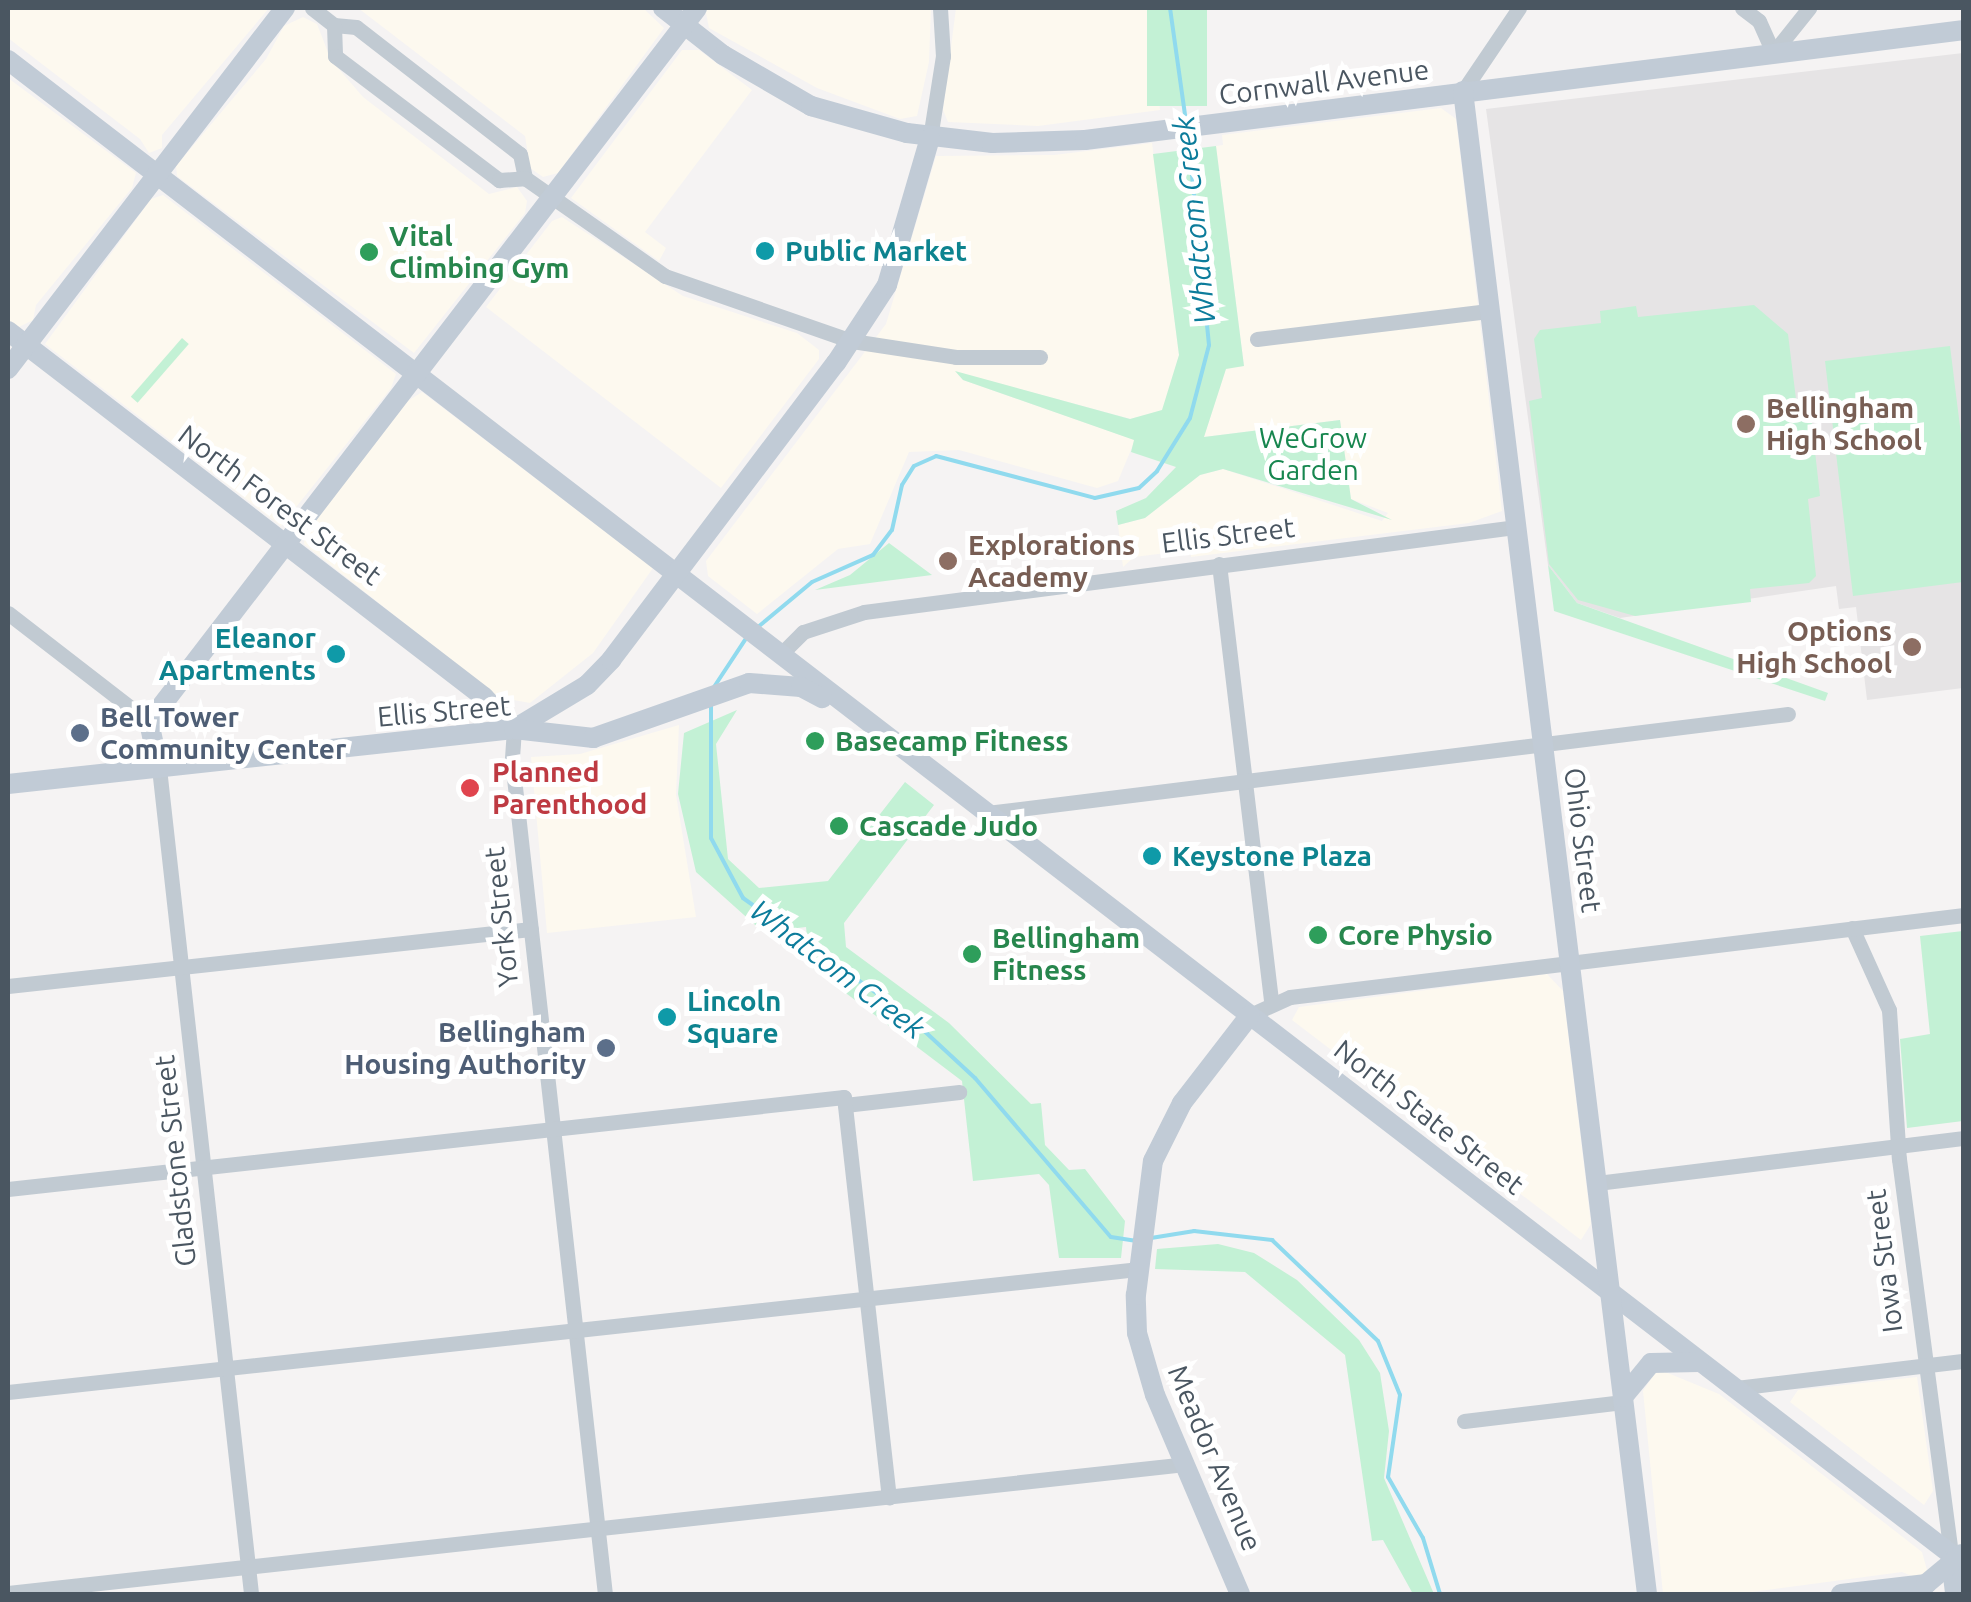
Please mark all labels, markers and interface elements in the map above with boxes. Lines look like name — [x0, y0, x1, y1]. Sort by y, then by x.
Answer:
street label: Cornwall Avenue — [1217, 52, 1431, 112]
water label: Whatcom Creek — [1165, 114, 1223, 326]
place label: Vital Climbing Gym — [389, 219, 569, 285]
place label: Public Market — [785, 234, 967, 268]
marker: Public Market — [754, 240, 776, 262]
marker: Vital Climbing Gym — [358, 241, 380, 263]
place label: Bellingham High School — [1766, 391, 1922, 457]
marker: Bellingham High School — [1735, 413, 1757, 435]
street label: North Forest Street — [172, 418, 388, 592]
park label: WeGrow Garden — [1259, 421, 1367, 487]
street label: Ellis Street — [1159, 510, 1297, 560]
place label: Explorations Academy — [968, 528, 1135, 594]
marker: Explorations Academy — [937, 550, 959, 572]
place label: Options High School — [1736, 614, 1892, 680]
place label: Eleanor Apartments — [159, 621, 316, 687]
marker: Options High School — [1901, 636, 1923, 658]
marker: Eleanor Apartments — [325, 643, 347, 665]
street label: Ellis Street — [376, 688, 512, 734]
place label: Bell Tower Community Center — [100, 700, 347, 766]
marker: Bell Tower Community Center — [69, 722, 91, 744]
place label: Basecamp Fitness — [835, 724, 1069, 758]
marker: Basecamp Fitness — [804, 730, 826, 752]
place label: Planned Parenthood — [492, 755, 647, 821]
street label: Ohio Street — [1557, 766, 1609, 914]
marker: Planned Parenthood — [457, 775, 483, 801]
place label: Cascade Judo — [859, 809, 1038, 843]
marker: Cascade Judo — [828, 815, 850, 837]
place label: Keystone Plaza — [1172, 839, 1372, 873]
street label: York Street — [477, 845, 525, 989]
marker: Keystone Plaza — [1141, 845, 1163, 867]
water label: Whatcom Creek — [744, 892, 932, 1046]
place label: Core Physio — [1338, 918, 1493, 952]
place label: Bellingham Fitness — [992, 921, 1140, 987]
marker: Core Physio — [1307, 924, 1329, 946]
marker: Bellingham Fitness — [961, 943, 983, 965]
place label: Lincoln Square — [687, 984, 781, 1050]
marker: Lincoln Square — [656, 1006, 678, 1028]
place label: Bellingham Housing Authority — [344, 1015, 586, 1081]
street label: North State Street — [1327, 1033, 1531, 1201]
marker: Bellingham Housing Authority — [595, 1037, 617, 1059]
street label: Gladstone Street — [147, 1054, 203, 1268]
street label: Iowa Street — [1859, 1187, 1909, 1335]
street label: Meador Avenue — [1161, 1360, 1269, 1556]

